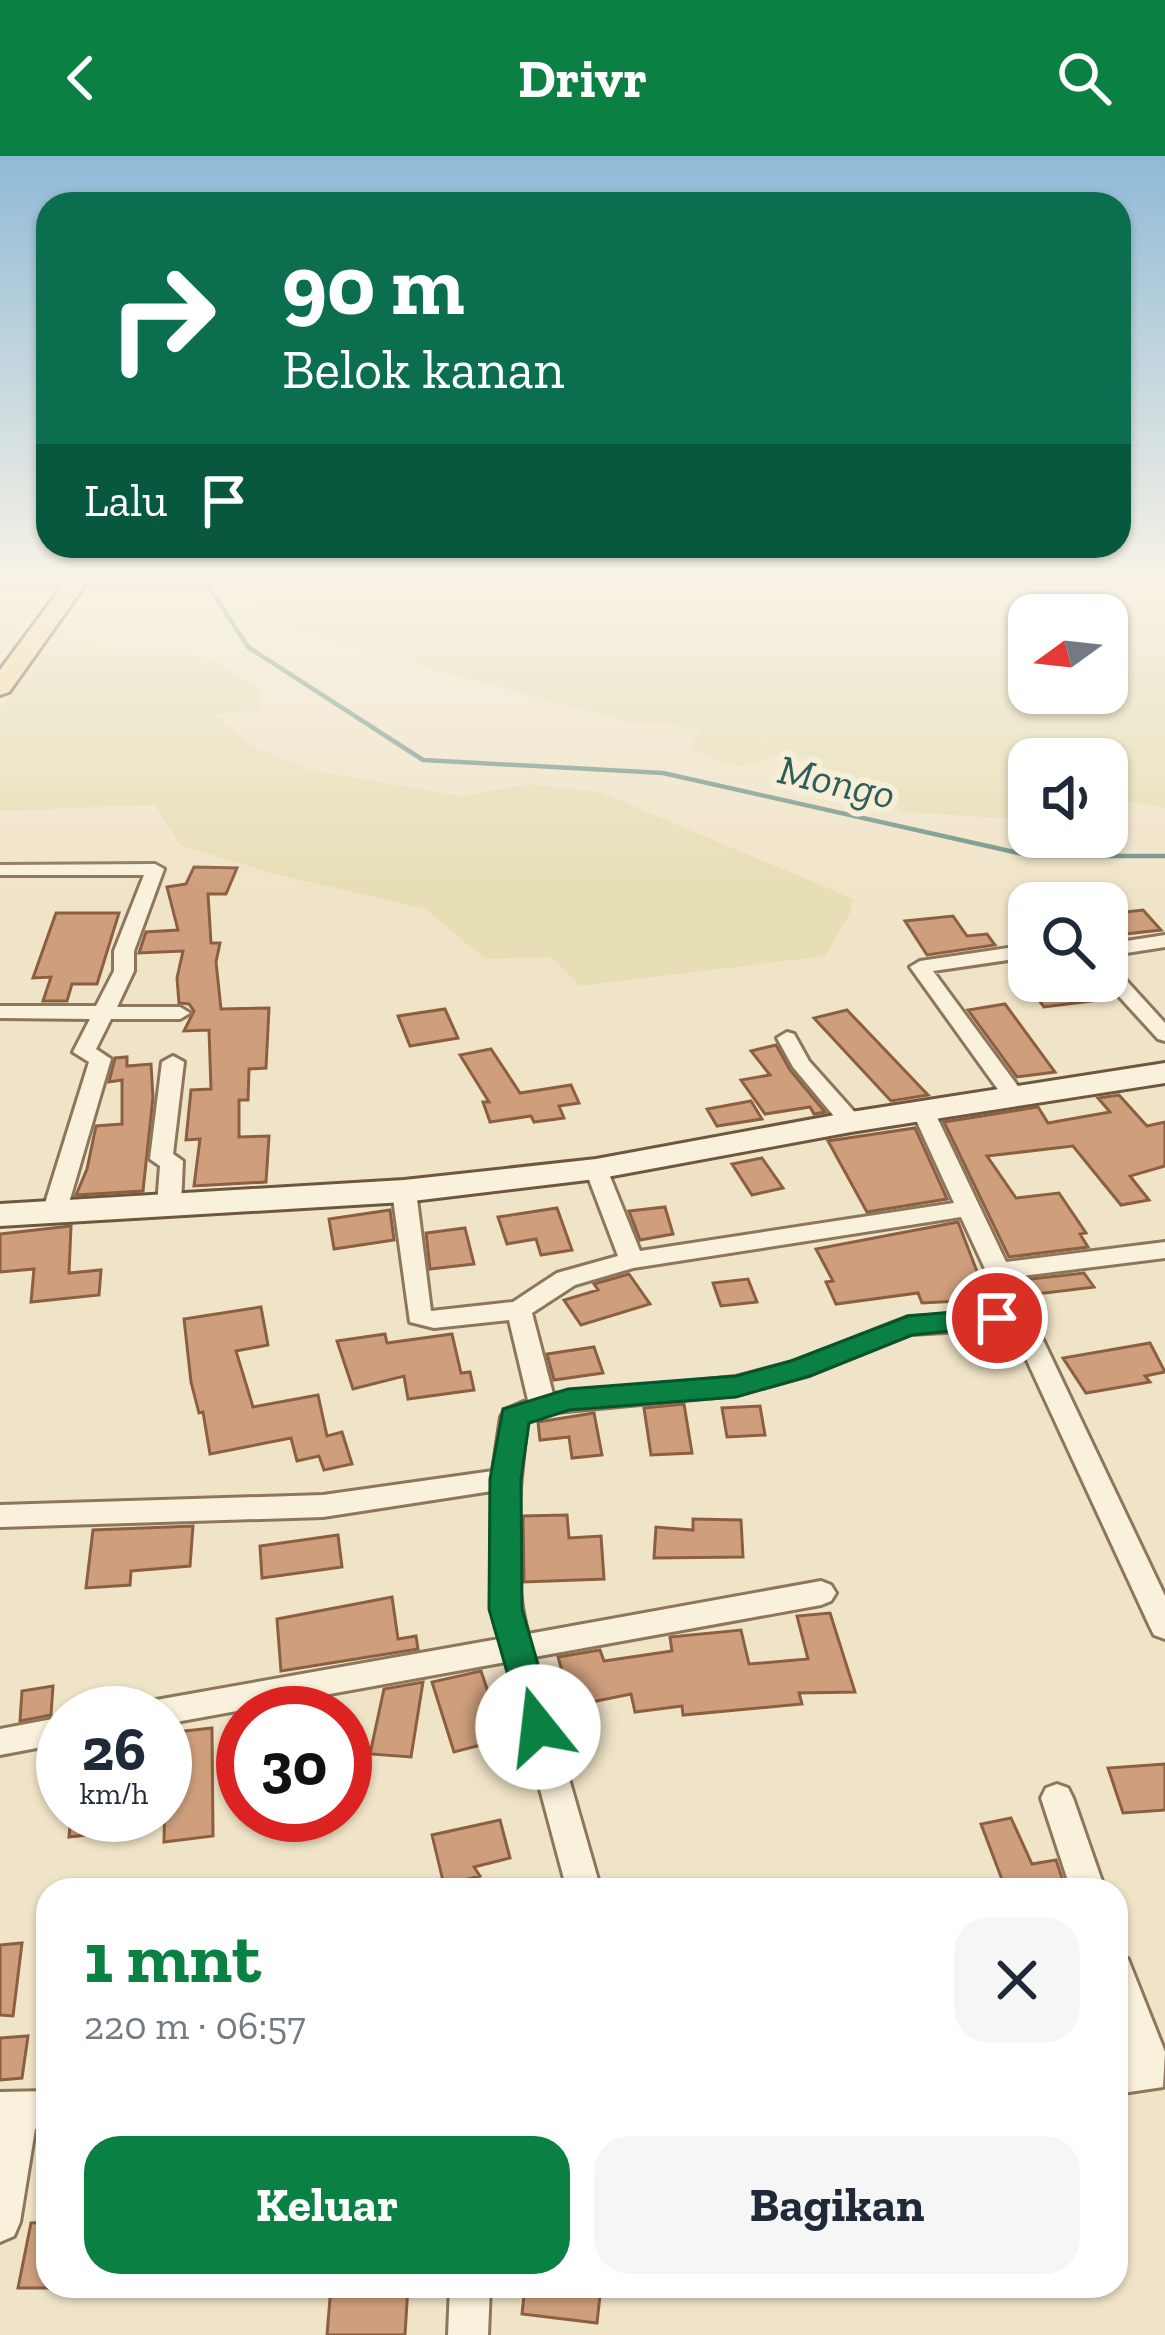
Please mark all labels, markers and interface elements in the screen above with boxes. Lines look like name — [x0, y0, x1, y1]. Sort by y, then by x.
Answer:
icon: back — [48, 45, 114, 111]
icon: search — [1051, 45, 1117, 111]
text: Drivr — [518, 46, 647, 111]
text: 90 m — [282, 235, 465, 336]
icon: right — [84, 240, 240, 396]
text: Belok kanan — [282, 337, 565, 402]
icon: arrive — [191, 468, 257, 534]
text: Lalu — [84, 474, 167, 528]
north arrow — [1008, 594, 1128, 714]
map controls — [1008, 594, 1128, 1002]
button: sound — [1008, 738, 1128, 858]
water label: Mongo — [773, 743, 901, 820]
button: search — [1008, 882, 1128, 1002]
pin — [946, 1267, 1048, 1369]
icon: arrive — [964, 1285, 1030, 1351]
position arrow — [475, 1664, 601, 1790]
speed limit sign: 30 — [216, 1686, 372, 1842]
text: 26 — [82, 1713, 146, 1785]
text: km/h — [80, 1776, 148, 1812]
text: 1 mnt — [84, 1914, 261, 2000]
button: close — [954, 1917, 1080, 2043]
text: 220 m · 06:57 — [84, 2002, 306, 2049]
button: Keluar — [84, 2136, 570, 2274]
button: Bagikan — [594, 2136, 1080, 2274]

